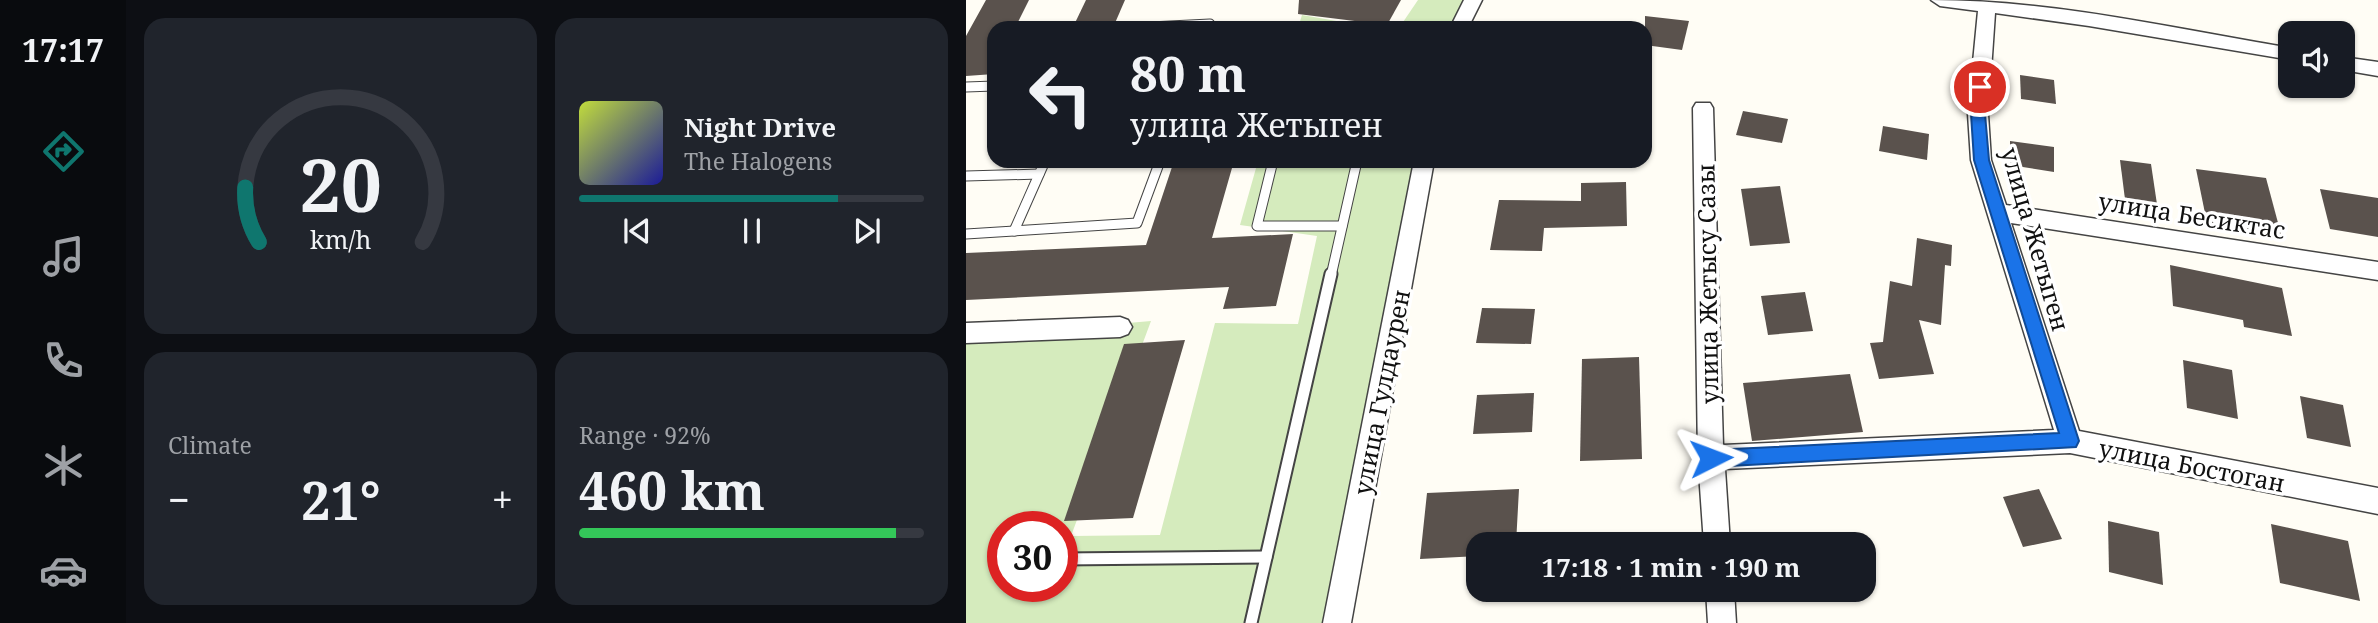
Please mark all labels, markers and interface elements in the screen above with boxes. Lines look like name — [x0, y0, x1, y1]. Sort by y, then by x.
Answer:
map controls — [2278, 21, 2355, 98]
button: sound — [2278, 21, 2355, 98]
text: 17:17 — [22, 28, 104, 71]
text: 80 m — [1130, 40, 1246, 106]
icon: left — [1015, 49, 1106, 140]
pin — [1950, 57, 2010, 117]
icon: arrive — [1961, 68, 1999, 106]
text: улица Жетыген — [1130, 103, 1383, 146]
text: Night Drive — [684, 109, 836, 145]
icon: directions — [39, 127, 88, 176]
text: 20 — [299, 134, 382, 233]
street label: улица Жетыген — [1994, 143, 2078, 335]
text: The Halogens — [684, 145, 832, 177]
street label: улица Жетысу Сазы — [1688, 164, 1726, 404]
street label: улица Бесиктас — [2096, 184, 2288, 246]
icon: previous — [618, 212, 656, 250]
icon: pause — [733, 212, 771, 250]
icon: next — [848, 212, 886, 250]
text: km/h — [310, 222, 371, 256]
icon: music — [39, 232, 88, 281]
street label: улица Гулдаурен — [1345, 286, 1417, 498]
icon: phone — [39, 336, 88, 385]
text: Range · 92% — [579, 419, 711, 451]
position arrow — [1674, 421, 1748, 495]
text: Climate — [168, 429, 252, 461]
street label: улица Бостоган — [2096, 431, 2288, 499]
icon: climate — [39, 441, 88, 490]
text: 460 km — [579, 454, 765, 525]
text: 21° — [301, 464, 381, 535]
text: − — [168, 473, 190, 525]
text: + — [492, 473, 513, 525]
speed limit sign: 30 — [987, 511, 1078, 602]
icon: car — [39, 546, 88, 595]
text: 17:18 · 1 min · 190 m — [1541, 549, 1801, 585]

